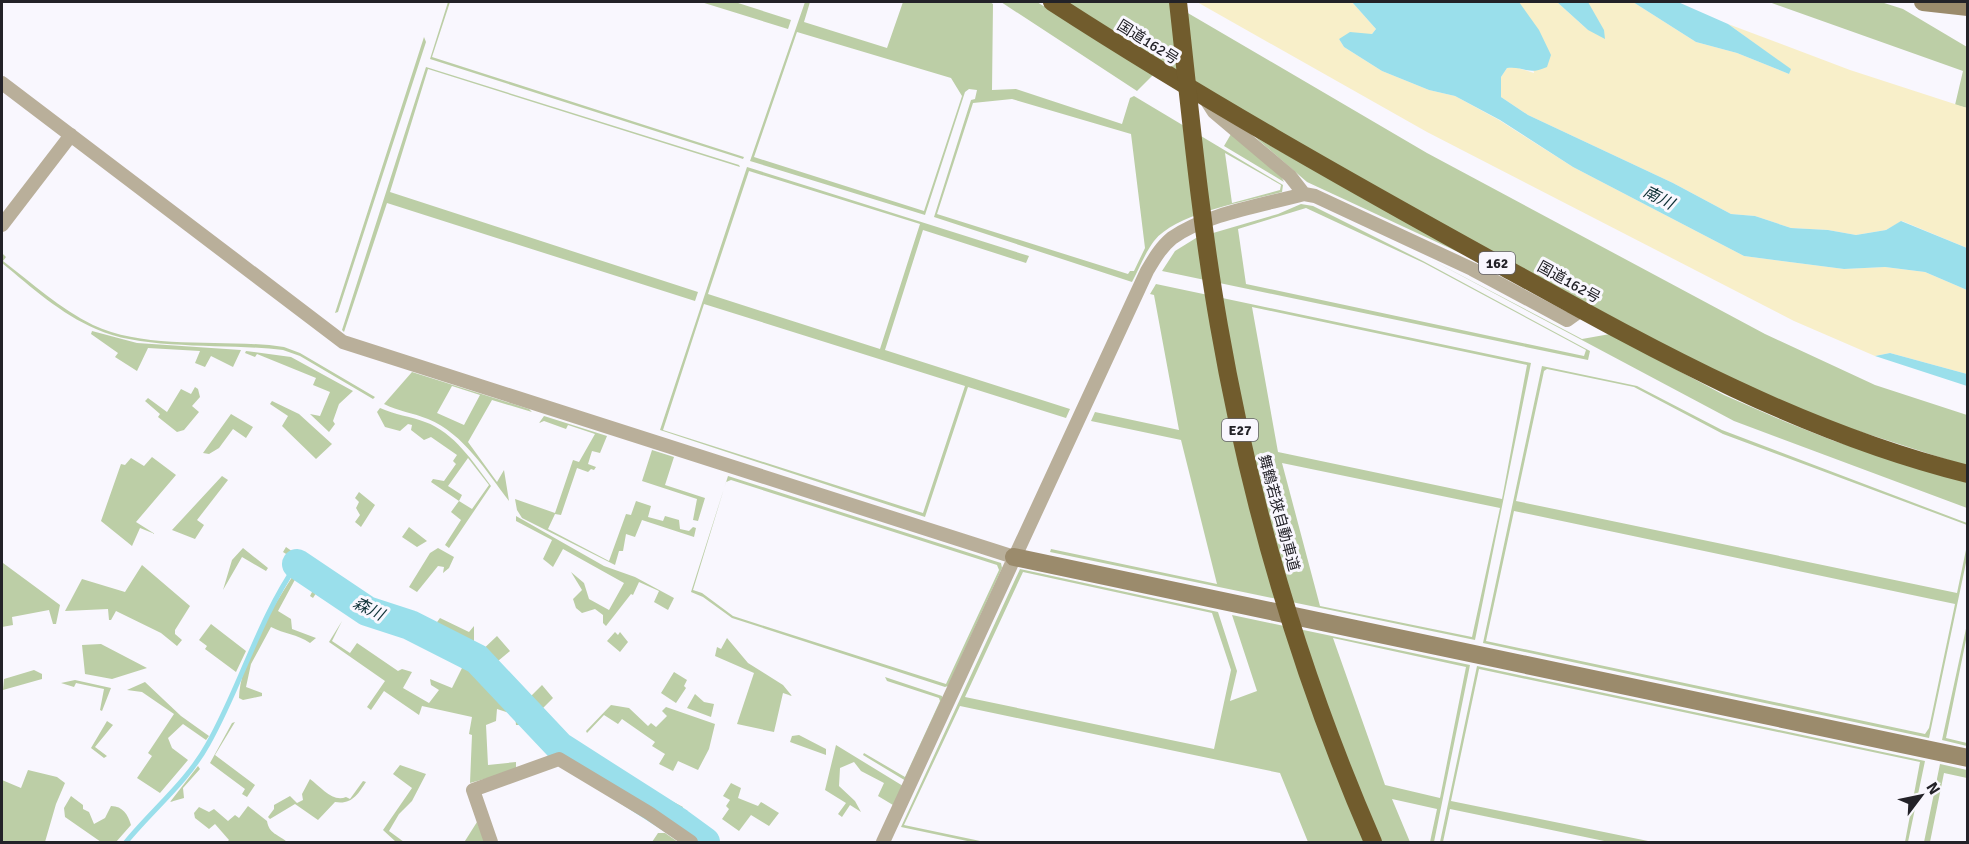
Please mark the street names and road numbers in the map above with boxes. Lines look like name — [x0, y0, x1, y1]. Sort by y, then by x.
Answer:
street label: 国道162号 — [1114, 16, 1182, 68]
road number: 162 — [1479, 252, 1515, 274]
street label: 国道162号 — [1534, 257, 1604, 307]
road number: E27 — [1222, 419, 1258, 441]
street label: 舞鶴若狭自動車道 — [1255, 453, 1303, 573]

